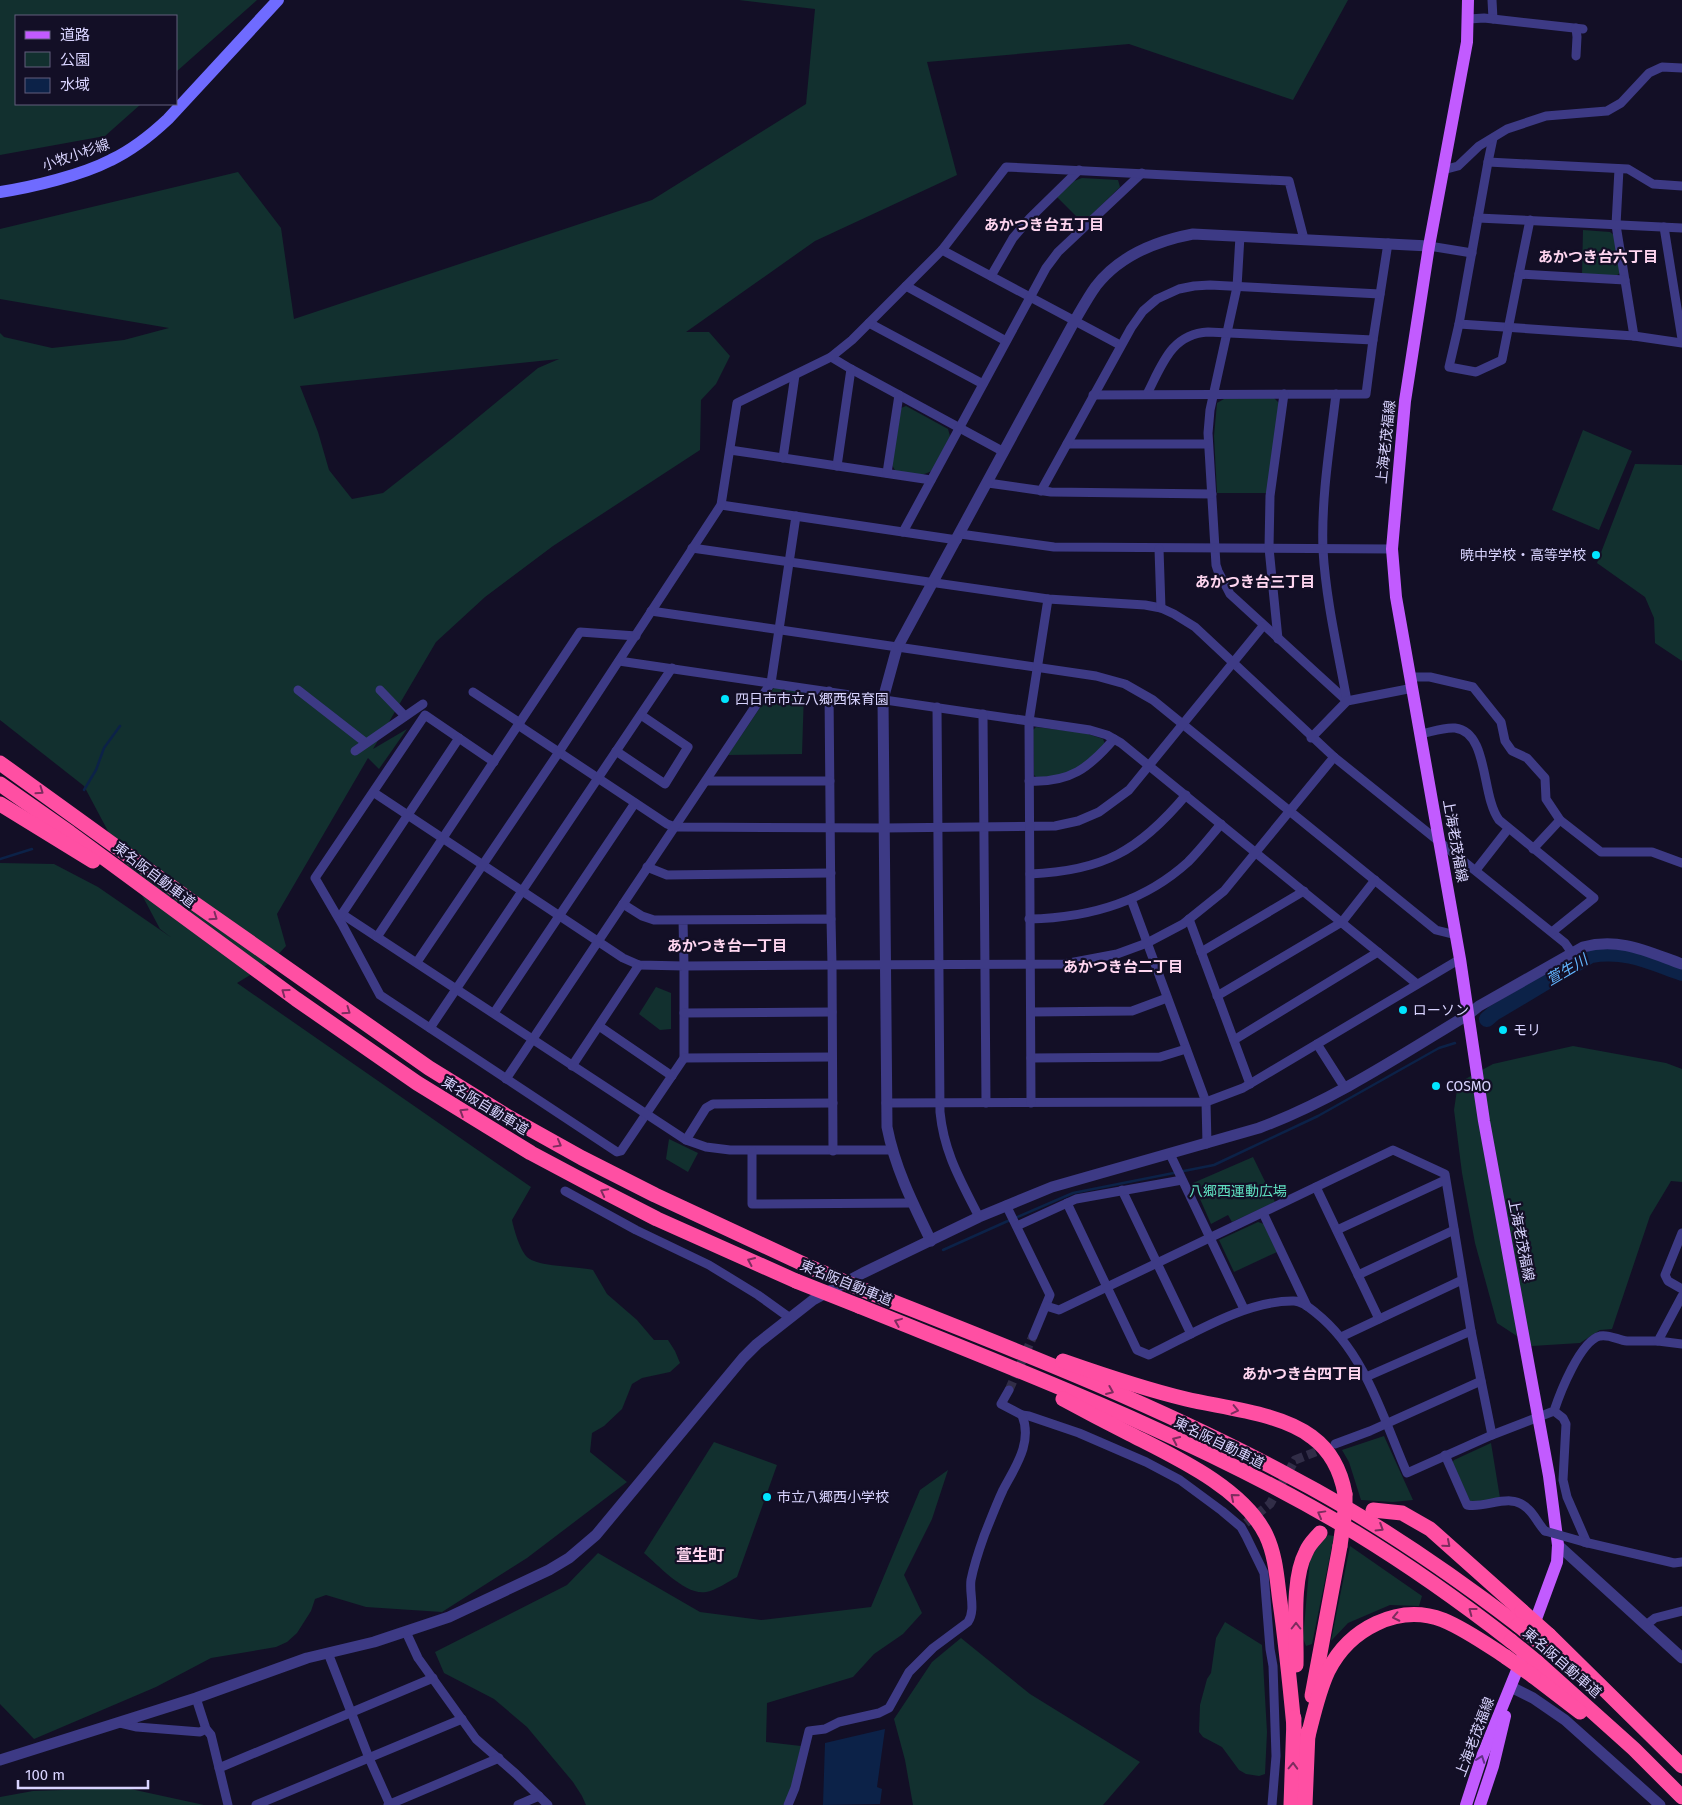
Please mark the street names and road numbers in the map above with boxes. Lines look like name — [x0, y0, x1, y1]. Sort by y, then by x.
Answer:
street label: 小牧小杉線 — [40, 136, 112, 174]
street label: 上海老茂福線 — [1373, 399, 1399, 485]
street label: 上海老茂福線 — [1439, 798, 1471, 884]
street label: 東名阪自動車道 — [110, 839, 198, 911]
street label: 東名阪自動車道 — [439, 1073, 531, 1139]
street label: 上海老茂福線 — [1505, 1197, 1537, 1283]
street label: 東名阪自動車道 — [797, 1257, 895, 1309]
street label: 東名阪自動車道 — [1171, 1414, 1267, 1472]
street label: 東名阪自動車道 — [1519, 1624, 1605, 1702]
street label: 上海老茂福線 — [1452, 1695, 1498, 1779]

